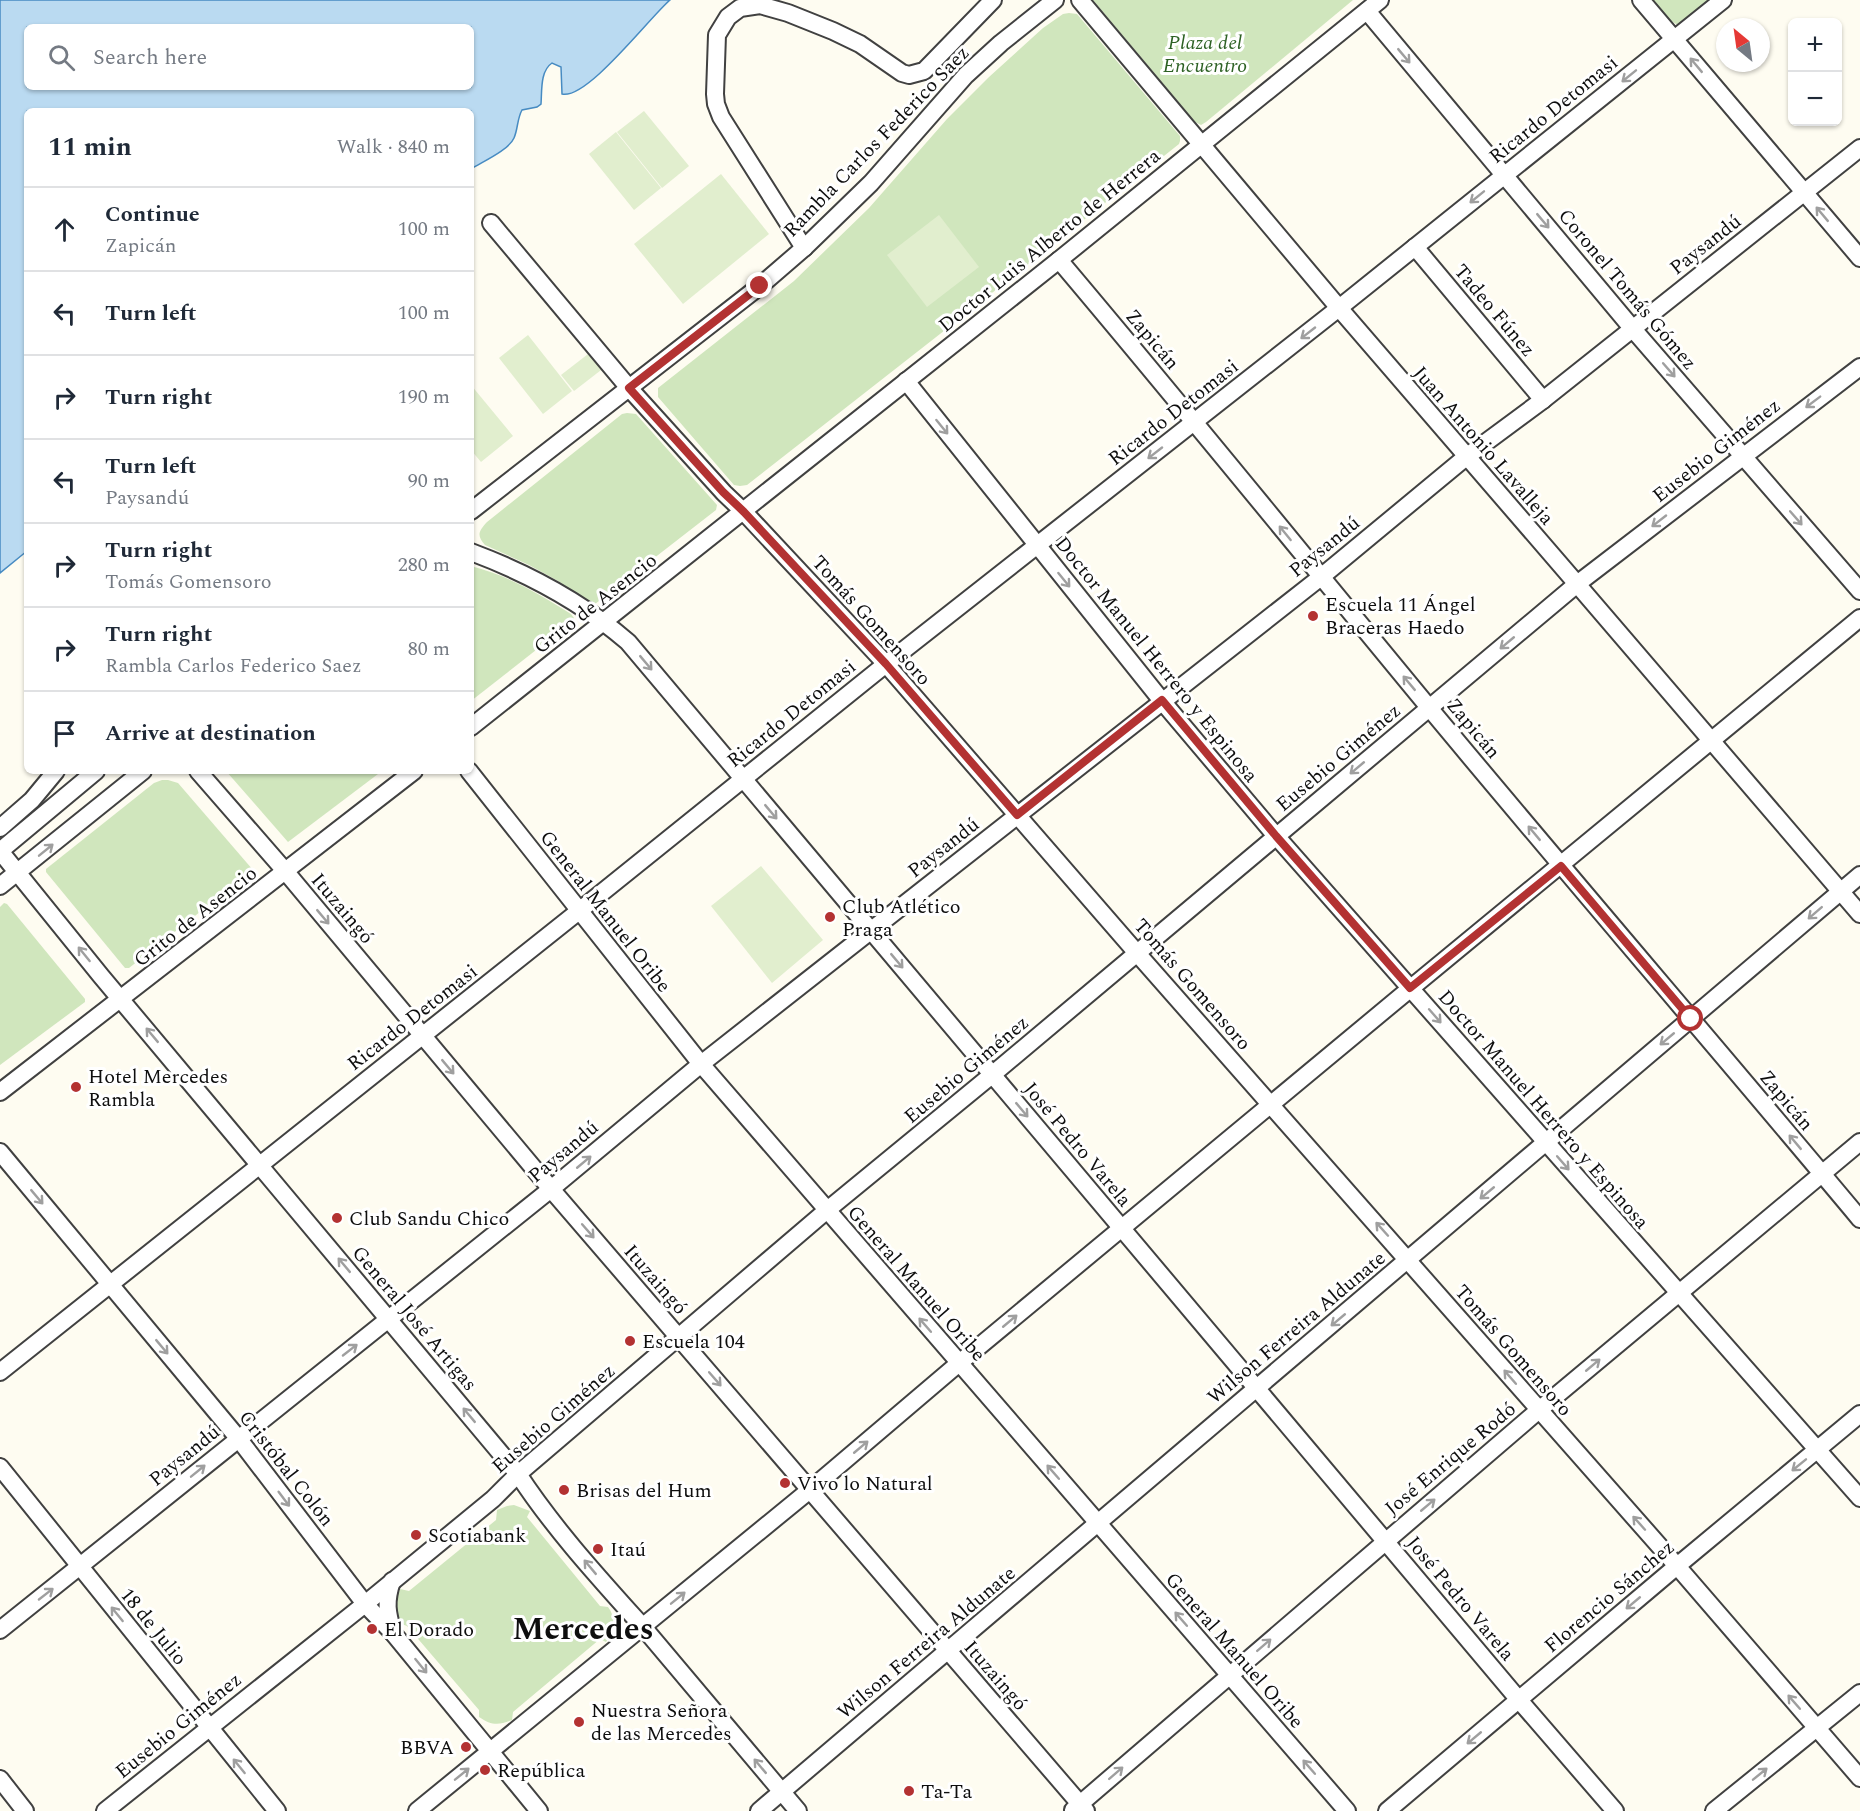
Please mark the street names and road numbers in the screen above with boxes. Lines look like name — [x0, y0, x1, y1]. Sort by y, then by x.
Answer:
street label: Rambla Carlos Federico Saez — [777, 39, 977, 244]
street label: Ricardo Detomasi — [1483, 48, 1625, 171]
street label: Doctor Luis Alberto de Herrera — [932, 141, 1167, 340]
street label: Coronel Tomás Gómez — [1551, 202, 1704, 377]
street label: Paysandú — [1663, 207, 1748, 282]
street label: Tadeo Fúnez — [1446, 258, 1542, 364]
street label: Zapicán — [1118, 303, 1187, 377]
street label: Ricardo Detomasi — [1102, 352, 1245, 473]
street label: Juan Antonio Lavalleja — [1405, 359, 1561, 532]
street label: Eusebio Giménez — [1646, 391, 1787, 510]
street label: Paysandú — [1283, 509, 1367, 585]
street label: Doctor Manuel Herrero y Espinosa — [1047, 530, 1265, 789]
street label: Grito de Asencio — [527, 546, 664, 662]
street label: Tomás Gomensoro — [804, 549, 938, 693]
street label: Ricardo Detomasi — [721, 652, 863, 775]
street label: Zapicán — [1439, 692, 1508, 766]
street label: Eusebio Giménez — [1270, 696, 1408, 819]
street label: Paysandú — [901, 810, 986, 885]
street label: General Manuel Oribe — [532, 824, 678, 999]
street label: Grito de Asencio — [127, 859, 264, 975]
street label: Ituzaingó — [303, 867, 381, 951]
street label: Tomás Gomensoro — [1126, 912, 1258, 1057]
street label: Ricardo Detomasi — [341, 957, 484, 1078]
street label: Doctor Manuel Herrero y Espinosa — [1431, 983, 1656, 1236]
street label: Eusebio Giménez — [898, 1008, 1036, 1131]
street label: Zapicán — [1752, 1064, 1821, 1138]
street label: José Pedro Varela — [1016, 1076, 1139, 1214]
street label: Paysandú — [522, 1113, 606, 1190]
street label: General Manuel Oribe — [840, 1199, 993, 1369]
street label: Ituzaingó — [616, 1238, 694, 1322]
street label: General José Artigas — [344, 1239, 484, 1398]
street label: Wilson Ferreira Aldunate — [1201, 1244, 1392, 1412]
street label: Tomás Gomensoro — [1447, 1278, 1579, 1423]
street label: Eusebio Giménez — [485, 1356, 622, 1481]
street label: José Enrique Rodó — [1378, 1395, 1523, 1523]
street label: Cristóbal Colón — [231, 1404, 341, 1533]
street label: Paysandú — [143, 1418, 227, 1494]
street label: José Pedro Varela — [1399, 1530, 1522, 1668]
street label: Florencio Sánchez — [1538, 1533, 1682, 1660]
street label: Wilson Ferreira Aldunate — [831, 1559, 1022, 1727]
street label: General Manuel Oribe — [1158, 1566, 1311, 1736]
street label: 18 de Julio — [112, 1581, 194, 1672]
street label: Ituzaingó — [956, 1634, 1034, 1718]
street label: Eusebio Giménez — [109, 1665, 248, 1786]

